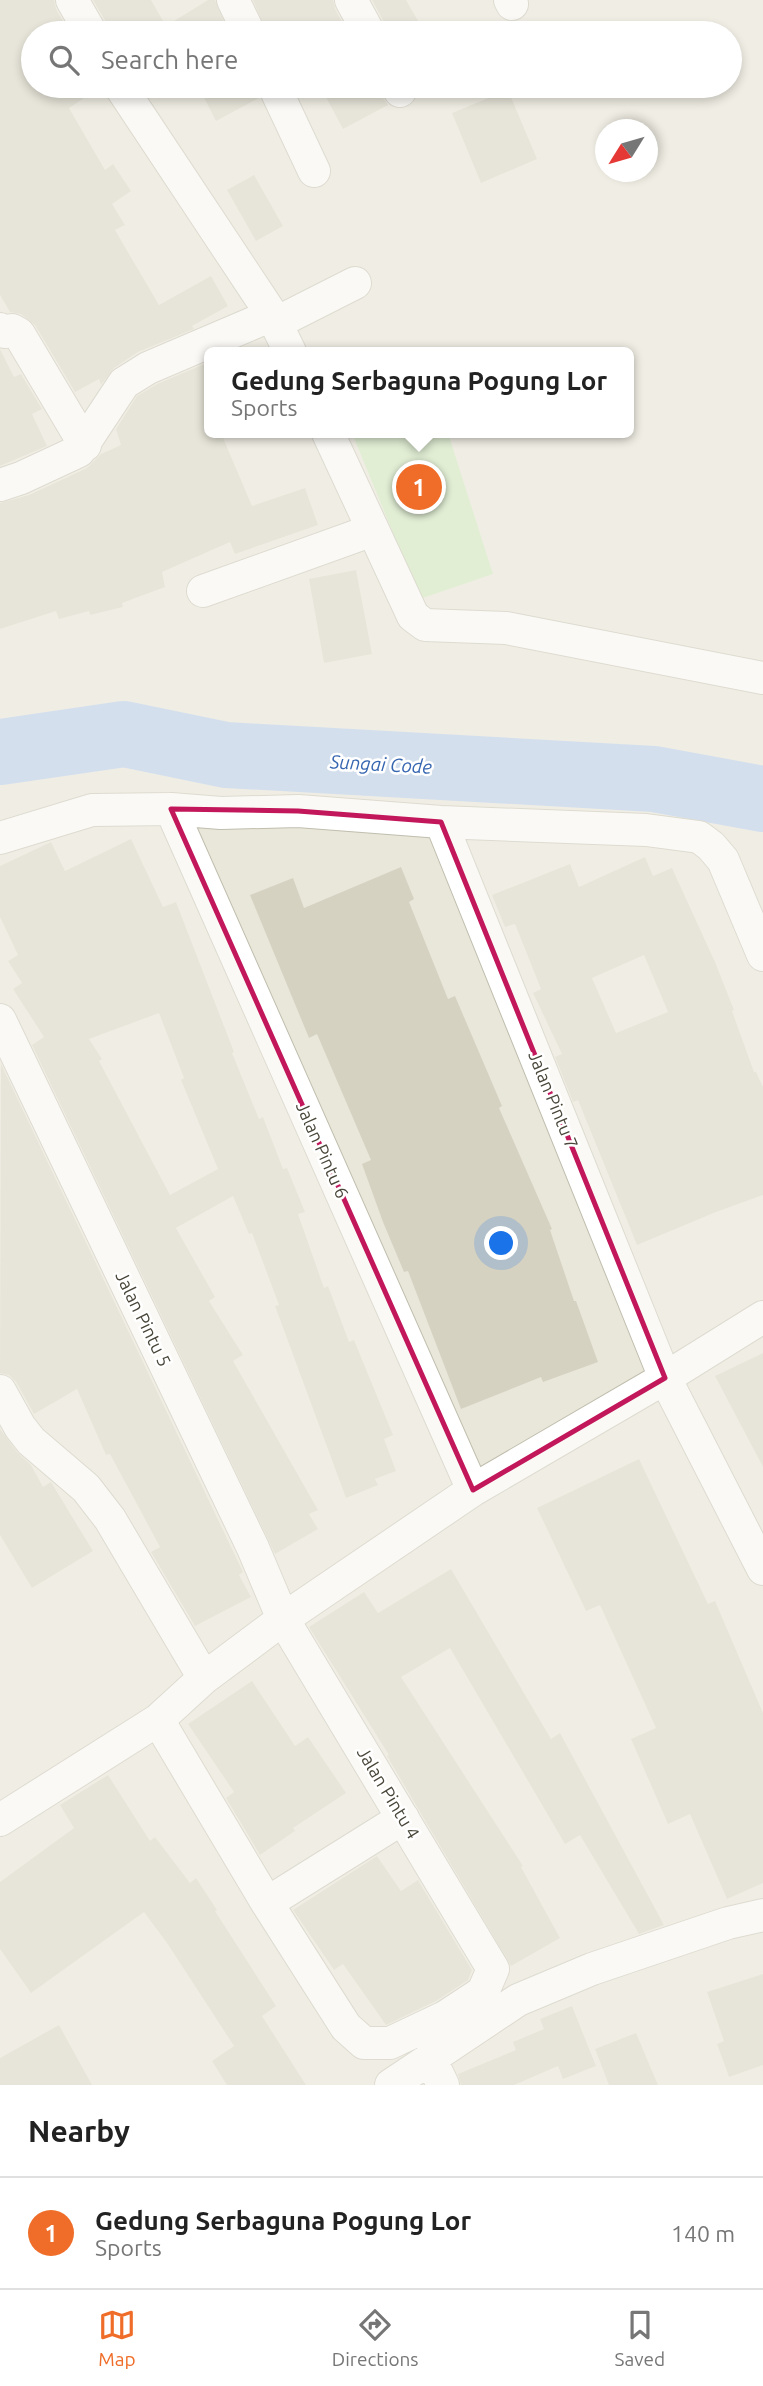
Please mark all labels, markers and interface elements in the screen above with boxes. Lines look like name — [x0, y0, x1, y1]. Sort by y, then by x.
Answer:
search box — [21, 21, 742, 98]
icon: search — [45, 41, 83, 79]
text: Search here — [101, 45, 238, 74]
north arrow — [595, 119, 658, 182]
popup — [204, 347, 634, 438]
text: Gedung Serbaguna Pogung Lor — [231, 366, 607, 395]
text: Sports — [231, 395, 298, 420]
pin: 1 — [396, 461, 442, 513]
water label: Sungai Code — [329, 750, 433, 778]
street label: Jalan Pintu 7 — [525, 1048, 583, 1151]
street label: Jalan Pintu 6 — [293, 1098, 353, 1201]
your location — [484, 1226, 518, 1260]
street label: Jalan Pintu 5 — [112, 1268, 176, 1369]
street label: Jalan Pintu 4 — [354, 1743, 424, 1842]
text: Nearby — [28, 2114, 130, 2148]
text: Gedung Serbaguna Pogung Lor — [95, 2206, 471, 2235]
text: 1 — [45, 2221, 57, 2246]
text: 140 m — [671, 2221, 735, 2246]
text: Sports — [95, 2235, 162, 2260]
tab: Map — [98, 2306, 136, 2370]
tab: Directions — [332, 2306, 419, 2370]
tab: Saved — [614, 2306, 665, 2370]

